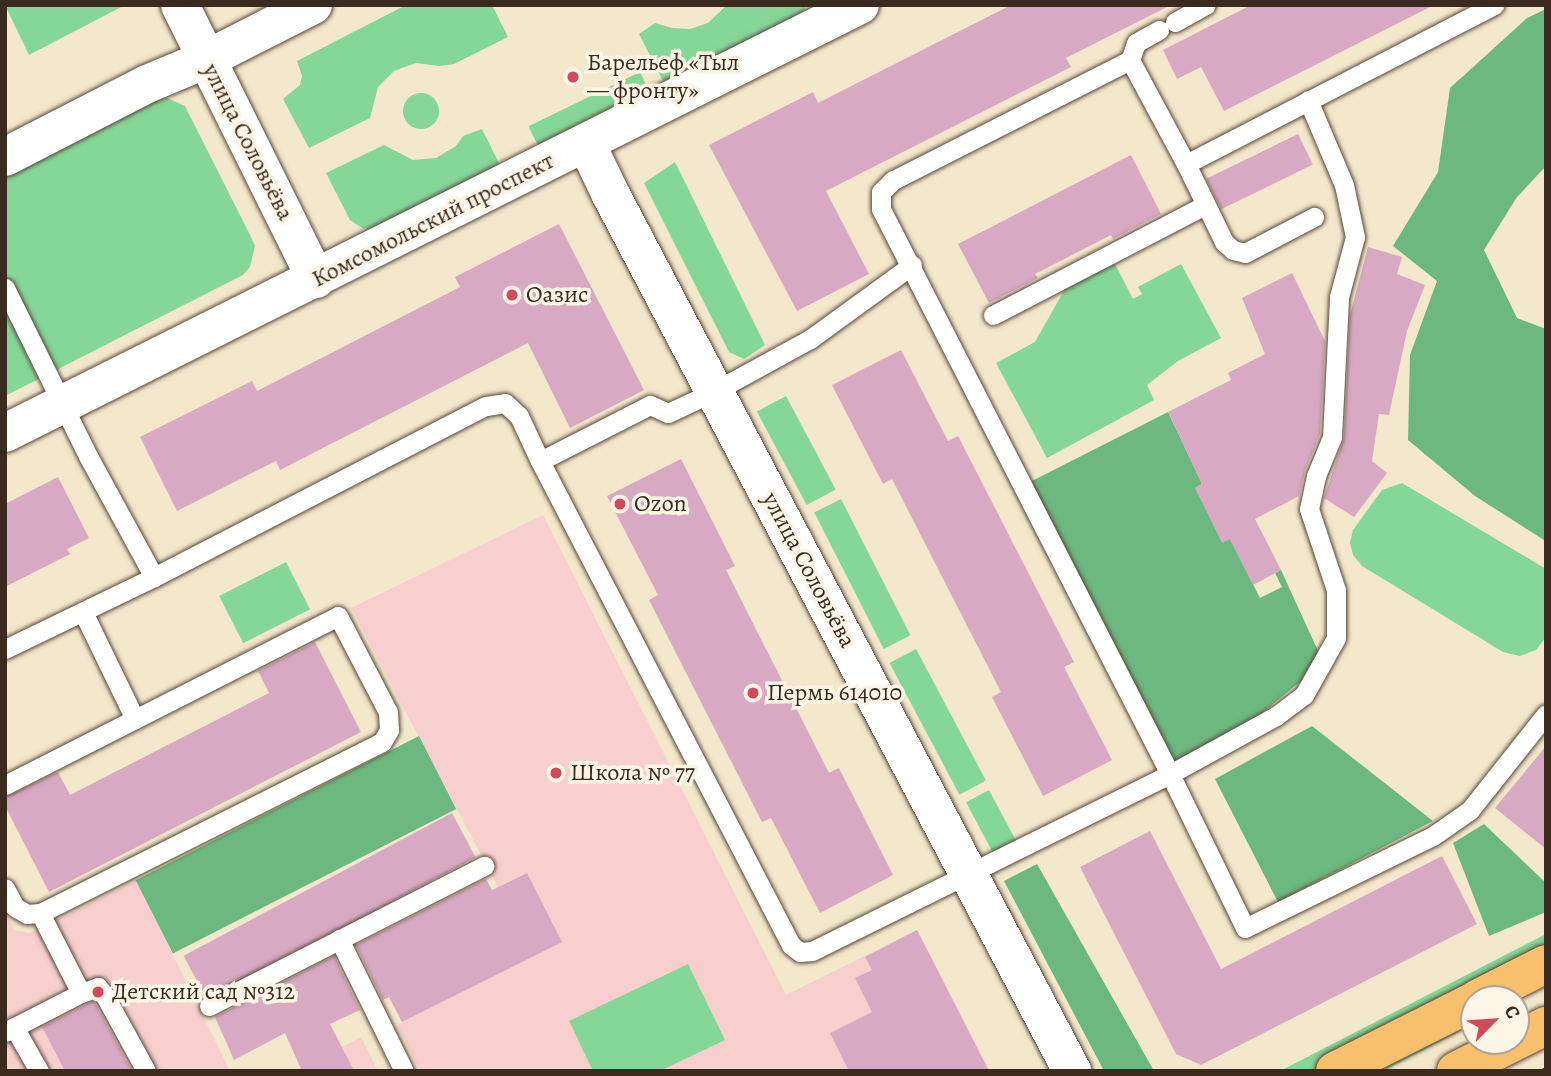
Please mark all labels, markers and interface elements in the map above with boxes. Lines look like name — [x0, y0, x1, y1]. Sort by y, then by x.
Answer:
place label: Барельеф «Тыл — фронту» — [587, 49, 739, 105]
street label: улица Соловьёва — [196, 59, 300, 225]
marker: Барельеф «Тыл — фронту» — [565, 69, 581, 85]
street label: Комсомольский проспект — [307, 146, 559, 294]
place label: Оазис — [526, 281, 588, 309]
marker: Оазис — [504, 287, 520, 303]
street label: улица Соловьёва — [756, 487, 862, 653]
place label: Ozon — [634, 490, 687, 518]
marker: Ozon — [612, 496, 628, 512]
place label: Пермь 614010 — [767, 679, 902, 707]
marker: Пермь 614010 — [745, 685, 761, 701]
place label: Школа № 77 — [570, 759, 695, 787]
marker: Школа № 77 — [548, 765, 564, 781]
place label: Детский сад №312 — [112, 978, 295, 1006]
marker: Детский сад №312 — [90, 984, 106, 1000]
north arrow — [1460, 985, 1530, 1055]
text: С — [1498, 1001, 1526, 1023]

